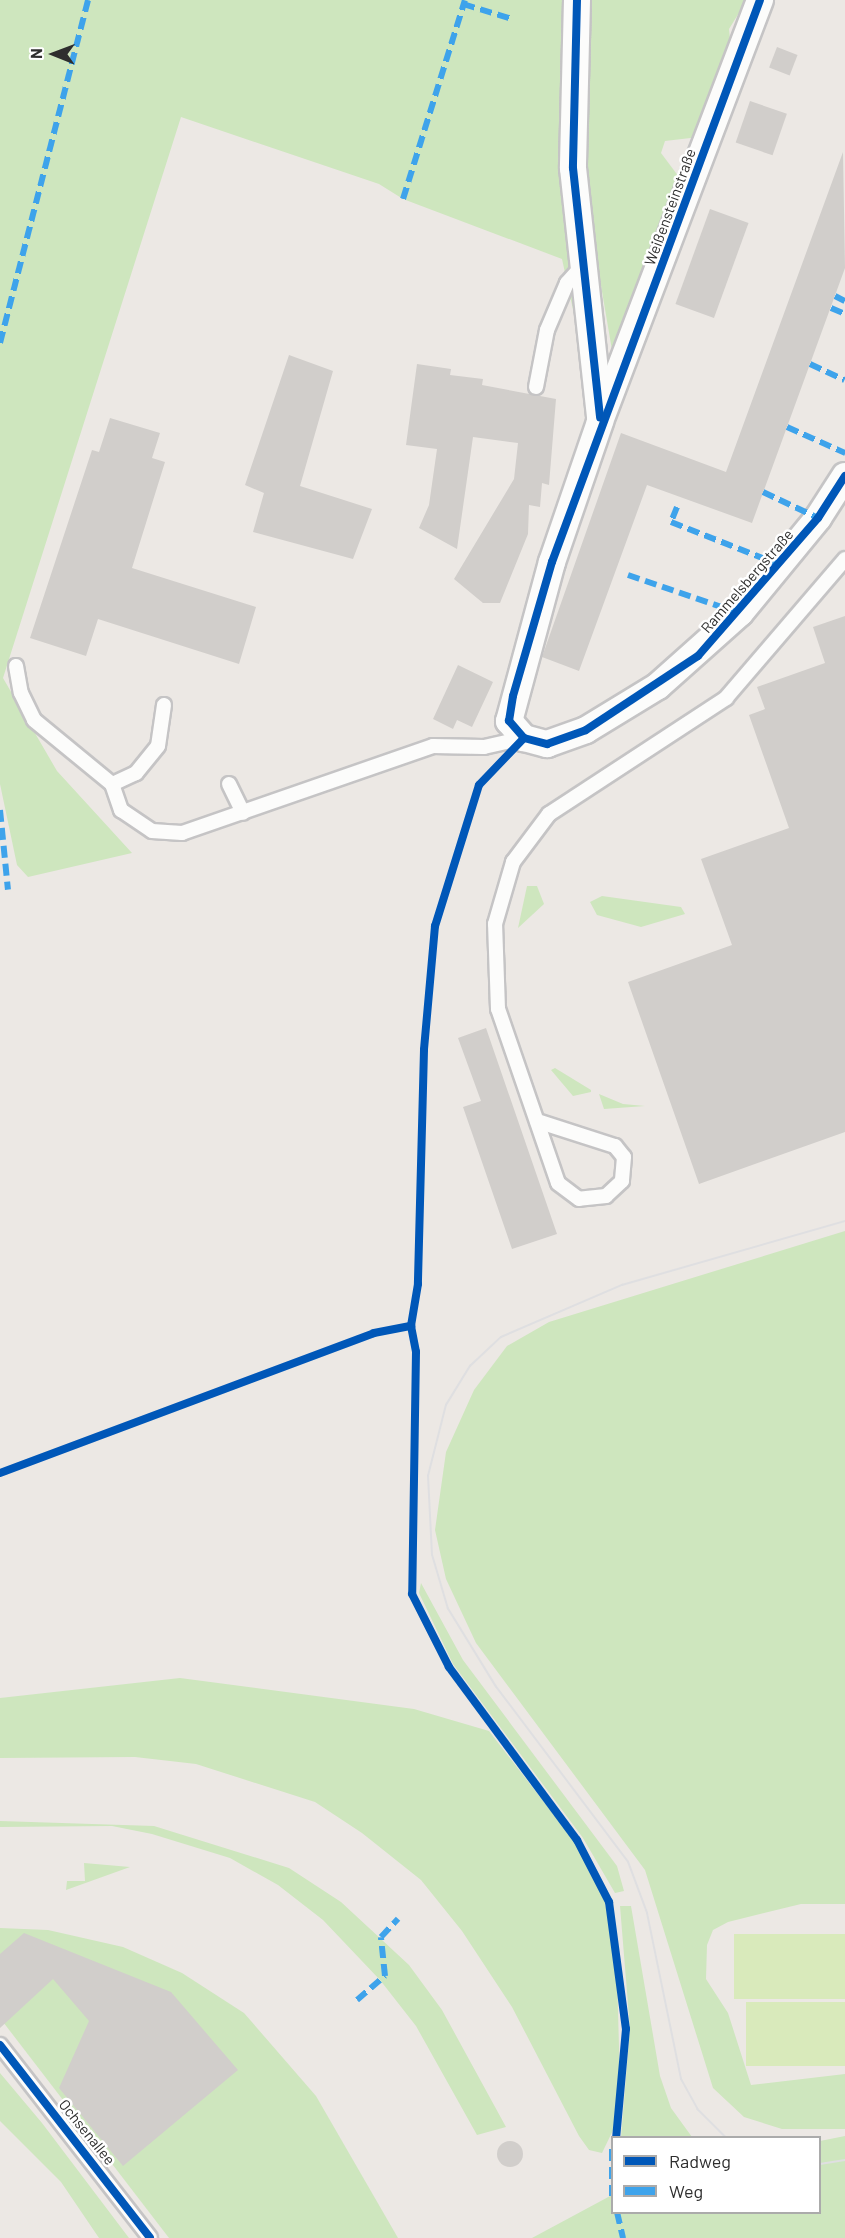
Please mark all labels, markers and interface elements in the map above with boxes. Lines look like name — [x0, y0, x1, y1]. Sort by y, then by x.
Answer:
north arrow — [24, 24, 84, 84]
text: N — [26, 48, 45, 59]
street label: Weißensteinstraße — [640, 146, 700, 268]
street label: Rammelsbergstraße — [697, 525, 797, 637]
street label: Ochsenallee — [55, 2096, 119, 2168]
legend — [611, 2136, 821, 2214]
text: Radweg — [669, 2150, 731, 2172]
text: Weg — [669, 2180, 703, 2202]

